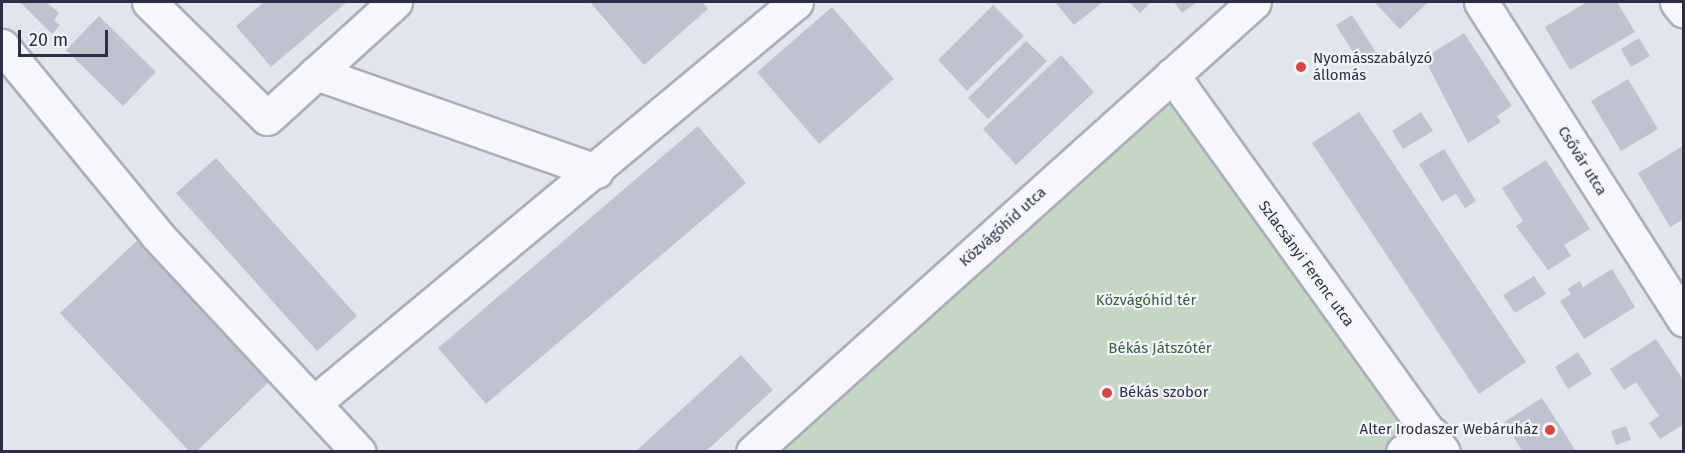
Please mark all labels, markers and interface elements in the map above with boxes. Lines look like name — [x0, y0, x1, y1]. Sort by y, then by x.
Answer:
scale bar — [21, 18, 111, 56]
text: 20 m — [29, 29, 68, 51]
place label: Nyomásszabályzó állomás — [1313, 49, 1432, 84]
marker: Nyomásszabályzó állomás — [1294, 60, 1308, 74]
street label: Csővár utca — [1554, 123, 1610, 199]
street label: Közvágóhíd utca — [956, 183, 1050, 271]
street label: Szlacsányi Ferenc utca — [1254, 198, 1358, 330]
park label: Közvágóhíd tér — [1096, 292, 1196, 310]
park label: Békás Játszótér — [1108, 340, 1212, 358]
place label: Békás szobor — [1119, 384, 1208, 402]
marker: Békás szobor — [1100, 386, 1114, 400]
place label: Alter Irodaszer Webáruház — [1360, 421, 1538, 439]
marker: Alter Irodaszer Webáruház — [1543, 423, 1557, 437]

